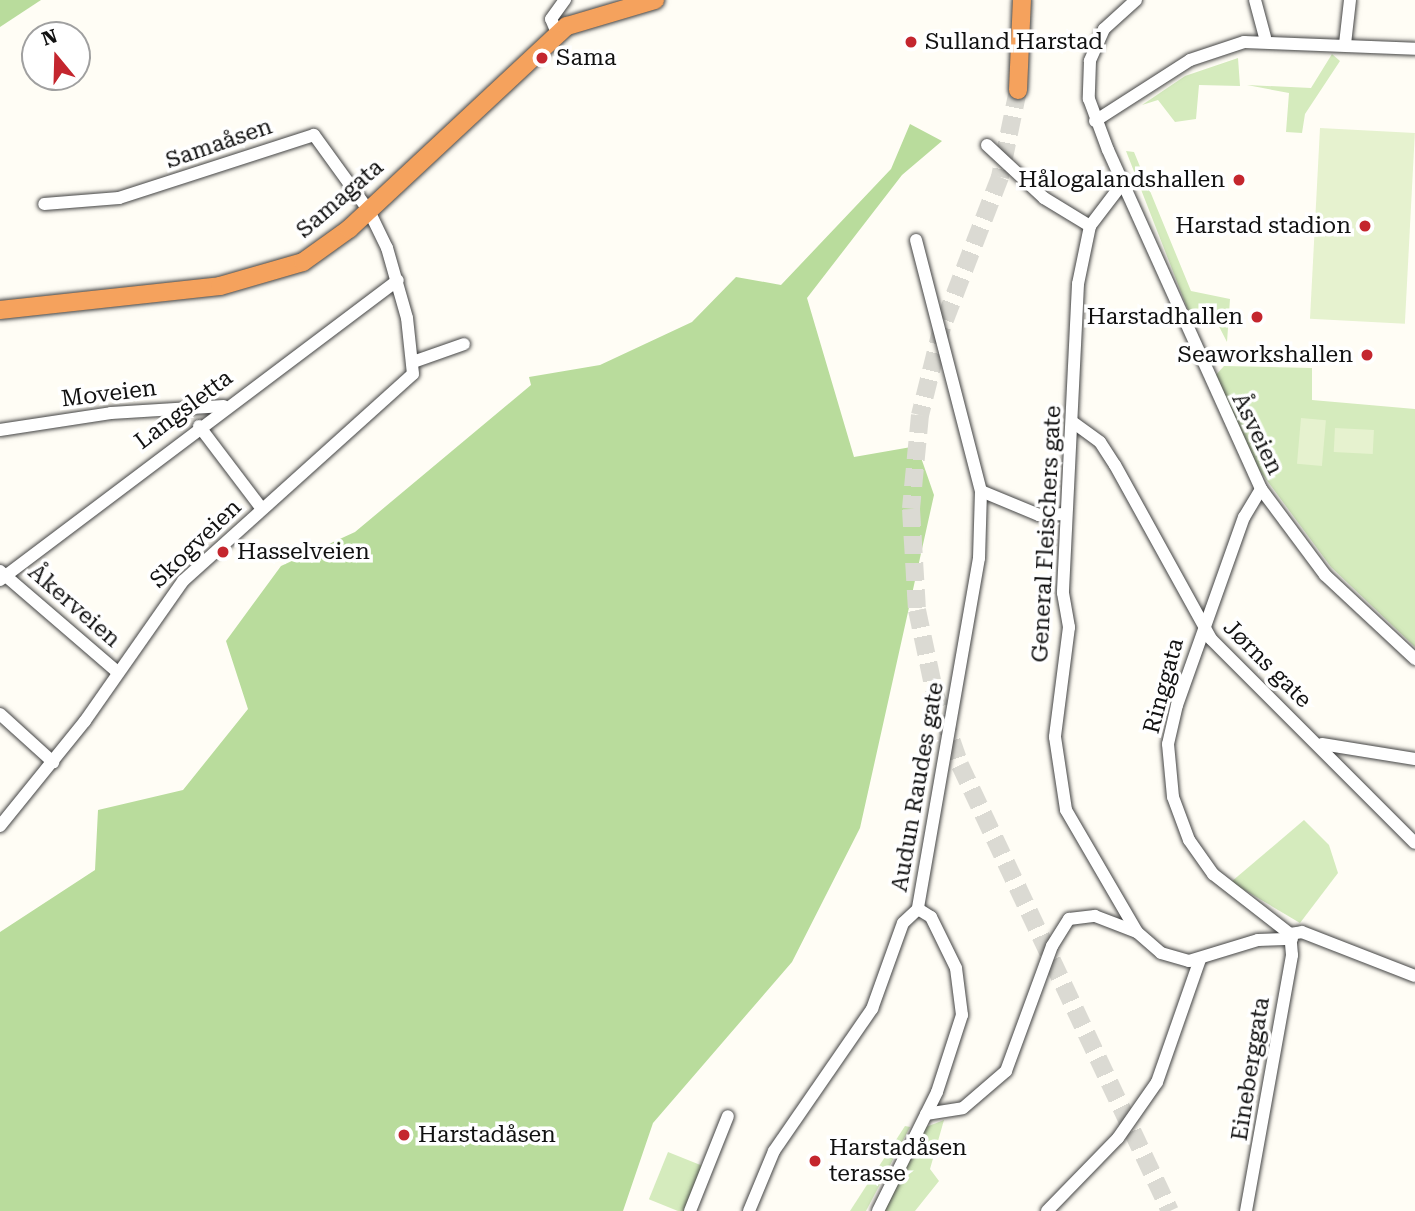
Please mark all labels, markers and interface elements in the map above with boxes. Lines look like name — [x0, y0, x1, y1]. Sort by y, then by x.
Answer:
north arrow — [21, 21, 91, 91]
text: N — [39, 24, 60, 51]
place label: Sulland Harstad — [925, 28, 1103, 56]
marker: Sulland Harstad — [903, 34, 919, 50]
place label: Sama — [556, 44, 616, 72]
marker: Sama — [534, 50, 550, 66]
street label: Samaåsen — [162, 113, 276, 175]
street label: Samagata — [291, 154, 389, 244]
place label: Hålogalandshallen — [1018, 166, 1225, 194]
marker: Hålogalandshallen — [1231, 172, 1247, 188]
place label: Harstad stadion — [1175, 212, 1351, 240]
marker: Harstad stadion — [1357, 218, 1373, 234]
place label: Harstadhallen — [1087, 303, 1243, 331]
marker: Harstadhallen — [1249, 309, 1265, 325]
place label: Seaworkshallen — [1177, 341, 1353, 369]
marker: Seaworkshallen — [1359, 347, 1375, 363]
street label: Langsletta — [130, 364, 238, 456]
street label: Moveien — [60, 374, 158, 414]
street label: Åsveien — [1225, 389, 1289, 479]
street label: General Fleischers gate — [1026, 405, 1068, 663]
street label: Skogveien — [145, 494, 247, 594]
place label: Hasselveien — [237, 538, 370, 566]
marker: Hasselveien — [215, 544, 231, 560]
street label: Åkerveien — [22, 558, 126, 654]
street label: Jørns gate — [1217, 614, 1317, 714]
street label: Ringgata — [1138, 635, 1190, 737]
street label: Audun Raudes gate — [886, 680, 950, 894]
street label: Eineberggata — [1226, 995, 1276, 1143]
place label: Harstadåsen — [418, 1121, 556, 1149]
marker: Harstadåsen — [396, 1127, 412, 1143]
place label: Harstadåsen terasse — [829, 1134, 967, 1188]
marker: Harstadåsen terasse — [807, 1153, 823, 1169]

